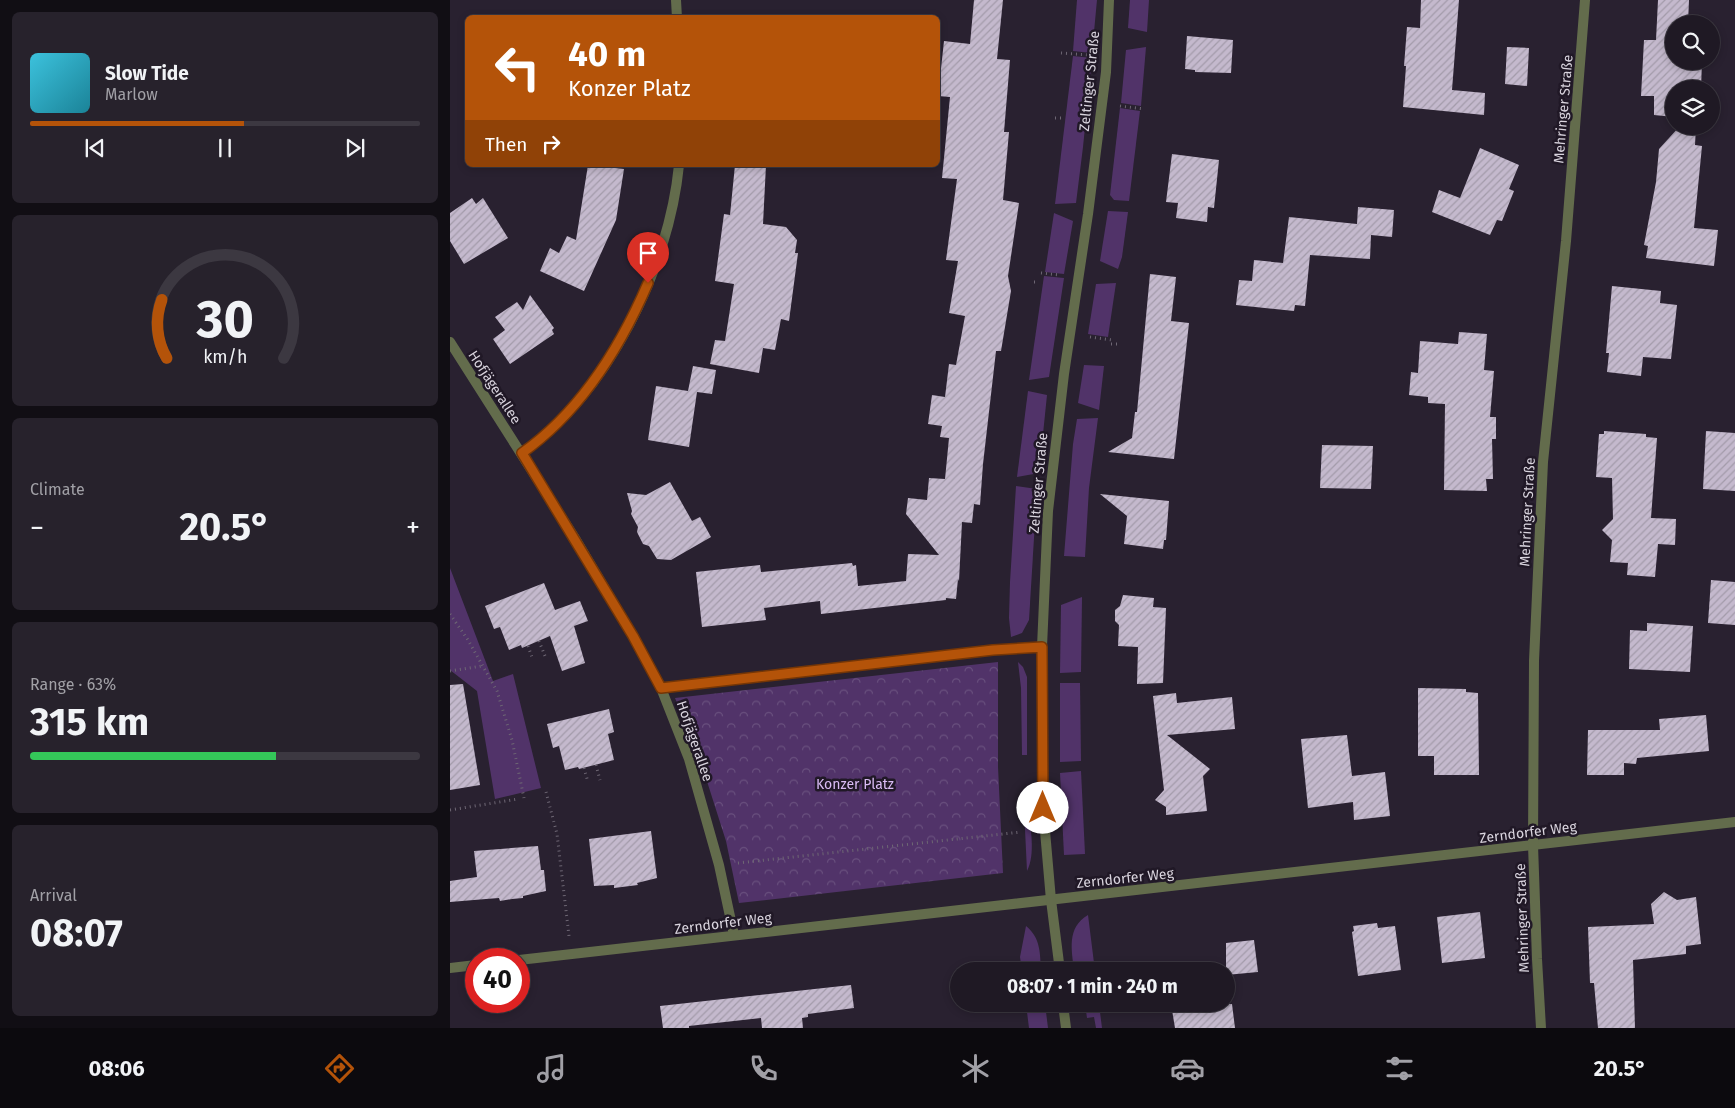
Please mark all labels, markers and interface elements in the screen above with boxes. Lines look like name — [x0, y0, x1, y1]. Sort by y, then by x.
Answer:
map controls — [1665, 15, 1720, 135]
button: search — [1665, 15, 1720, 70]
street label: Zeltinger Straße — [1076, 30, 1103, 132]
text: 40 m — [568, 33, 646, 75]
icon: left — [485, 35, 550, 100]
street label: Mehringer Straße — [1550, 54, 1577, 164]
text: Slow Tide — [105, 62, 189, 85]
text: Konzer Platz — [568, 75, 691, 102]
button: layers — [1665, 80, 1720, 135]
text: Marlow — [105, 85, 158, 104]
icon: right — [537, 130, 565, 158]
text: Then — [485, 133, 527, 156]
icon: previous — [81, 134, 109, 162]
icon: pause — [211, 134, 239, 162]
icon: next — [341, 134, 369, 162]
pin — [627, 232, 669, 283]
icon: arrive — [634, 239, 662, 267]
text: 30 — [195, 288, 254, 351]
text: km/h — [203, 346, 247, 368]
street label: Hofjägerallee — [465, 347, 525, 427]
street label: Zeltinger Straße — [1026, 432, 1051, 534]
street label: Mehringer Straße — [1516, 457, 1539, 567]
text: Climate — [30, 480, 85, 499]
text: 20.5° — [179, 504, 271, 550]
text: − — [30, 511, 44, 544]
text: + — [406, 511, 420, 544]
text: Range · 63% — [30, 675, 116, 694]
text: 315 km — [30, 699, 149, 745]
street label: Hofjägerallee — [673, 699, 716, 784]
park label: Konzer Platz — [816, 776, 894, 793]
position arrow — [1016, 781, 1068, 833]
street label: Zerndorfer Weg — [1478, 818, 1578, 847]
street label: Mehringer Straße — [1512, 863, 1533, 973]
street label: Zerndorfer Weg — [1076, 865, 1175, 892]
text: Arrival — [30, 886, 77, 905]
street label: Zerndorfer Weg — [673, 909, 773, 938]
text: 08:07 — [30, 910, 123, 956]
speed limit sign: 40 — [465, 948, 530, 1013]
text: 08:07 · 1 min · 240 m — [1007, 975, 1178, 998]
icon: directions — [322, 1051, 357, 1086]
icon: music — [534, 1051, 569, 1086]
icon: phone — [746, 1051, 781, 1086]
icon: climate — [958, 1051, 993, 1086]
icon: car — [1170, 1051, 1205, 1086]
icon: filters — [1382, 1051, 1417, 1086]
text: 08:06 — [89, 1055, 145, 1082]
text: 20.5° — [1594, 1055, 1647, 1082]

